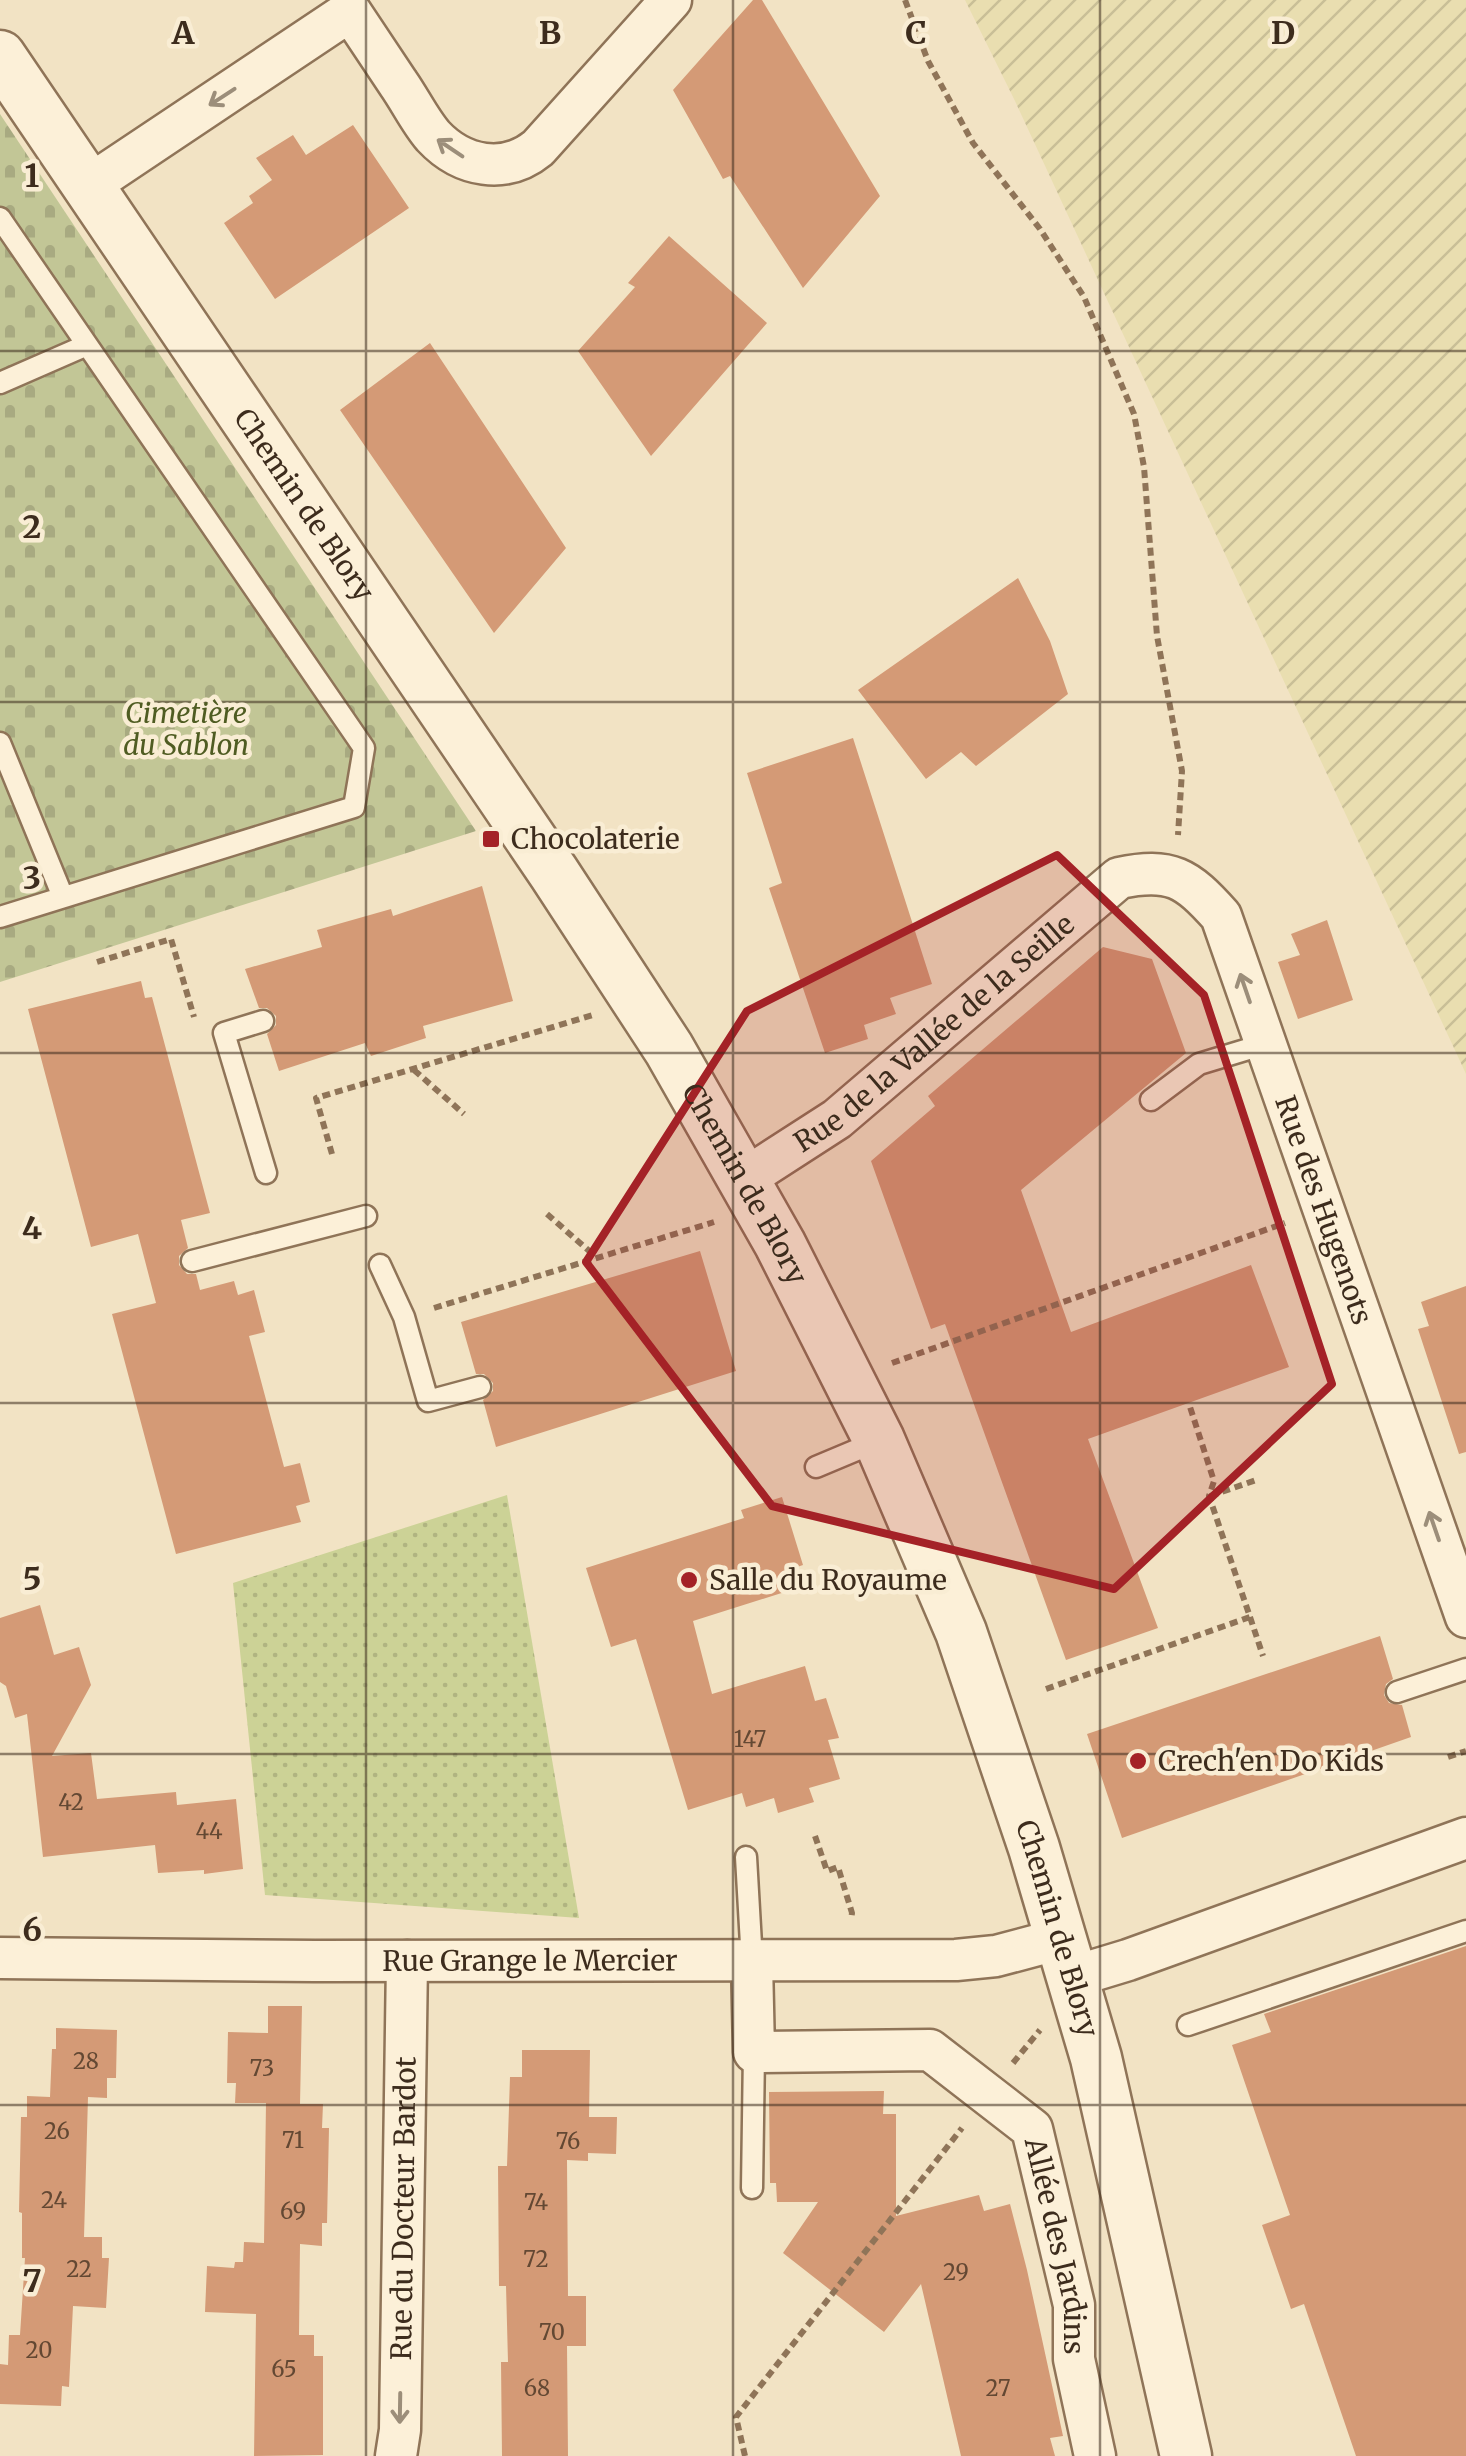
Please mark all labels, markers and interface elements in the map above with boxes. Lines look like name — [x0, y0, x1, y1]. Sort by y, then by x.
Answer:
text: A — [171, 13, 196, 53]
text: B — [539, 13, 561, 53]
text: C — [905, 13, 927, 53]
text: D — [1271, 13, 1295, 53]
one-way arrow — [208, 86, 236, 107]
one-way arrow — [437, 137, 465, 158]
text: 1 — [25, 156, 40, 196]
street label: Chemin de Blory — [226, 402, 382, 608]
text: 2 — [23, 507, 41, 547]
park label: Cimetière du Sablon — [123, 695, 249, 763]
place label: Chocolaterie — [511, 821, 680, 857]
marker: Chocolaterie — [480, 828, 502, 850]
text: 3 — [23, 858, 41, 898]
street label: Rue de la Vallée de la Seille — [787, 906, 1082, 1160]
one-way arrow — [1235, 972, 1253, 1004]
street label: Chemin de Blory — [674, 1077, 816, 1291]
street label: Rue des Hugenots — [1267, 1091, 1380, 1329]
text: 4 — [22, 1208, 42, 1248]
one-way arrow — [1423, 1510, 1441, 1542]
text: 5 — [23, 1559, 41, 1599]
place label: Salle du Royaume — [709, 1562, 947, 1598]
marker: Salle du Royaume — [678, 1569, 700, 1591]
house number: 147 — [734, 1725, 766, 1753]
place label: Crech'en Do Kids — [1158, 1743, 1384, 1779]
marker: Crech'en Do Kids — [1127, 1750, 1149, 1772]
house number: 42 — [58, 1788, 84, 1816]
street label: Chemin de Blory — [1008, 1815, 1107, 2042]
house number: 44 — [195, 1817, 223, 1845]
text: 6 — [22, 1910, 42, 1950]
street label: Rue Grange le Mercier — [382, 1942, 678, 1979]
house number: 28 — [73, 2047, 99, 2075]
house number: 73 — [250, 2054, 274, 2082]
street label: Rue du Docteur Bardot — [383, 2056, 424, 2361]
house number: 26 — [44, 2117, 70, 2145]
house number: 71 — [282, 2126, 304, 2154]
house number: 76 — [556, 2127, 580, 2155]
street label: Allée des Jardins — [1016, 2133, 1093, 2355]
house number: 24 — [41, 2186, 67, 2214]
house number: 74 — [524, 2188, 549, 2216]
house number: 69 — [280, 2197, 306, 2225]
house number: 72 — [523, 2245, 549, 2273]
house number: 22 — [66, 2255, 92, 2283]
house number: 29 — [943, 2258, 969, 2286]
text: 7 — [22, 2261, 42, 2301]
house number: 70 — [539, 2318, 565, 2346]
house number: 20 — [26, 2336, 52, 2364]
house number: 65 — [271, 2355, 297, 2383]
house number: 68 — [524, 2374, 550, 2402]
house number: 27 — [986, 2374, 1010, 2402]
one-way arrow — [391, 2392, 410, 2424]

